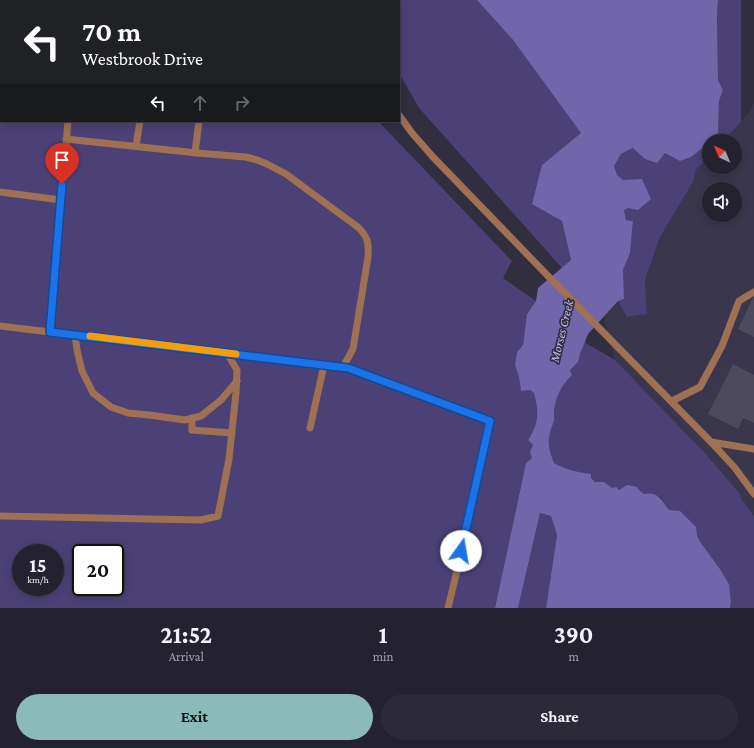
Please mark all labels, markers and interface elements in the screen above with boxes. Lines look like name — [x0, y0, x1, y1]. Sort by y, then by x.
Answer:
icon: left — [16, 16, 68, 68]
text: 70 m — [82, 16, 141, 47]
text: Westbrook Drive — [82, 49, 203, 69]
icon: left — [147, 92, 169, 114]
icon: ahead — [189, 92, 211, 114]
icon: right — [231, 92, 253, 114]
north arrow — [702, 134, 742, 174]
map controls — [702, 134, 742, 222]
pin — [45, 143, 79, 184]
icon: arrive — [51, 149, 73, 171]
button: sound — [702, 182, 742, 222]
water label: Morses Creek — [546, 297, 577, 365]
position arrow — [440, 530, 482, 572]
speed limit sign: 20 — [72, 544, 124, 596]
text: 15 — [29, 554, 47, 576]
text: km/h — [27, 574, 49, 585]
text: 21:52 — [161, 621, 212, 648]
text: 1 — [379, 621, 388, 648]
text: 390 — [554, 621, 593, 648]
text: Arrival — [169, 649, 204, 664]
text: min — [373, 649, 393, 664]
text: m — [568, 649, 579, 664]
button: Exit — [16, 694, 373, 740]
button: Share — [381, 694, 738, 740]

